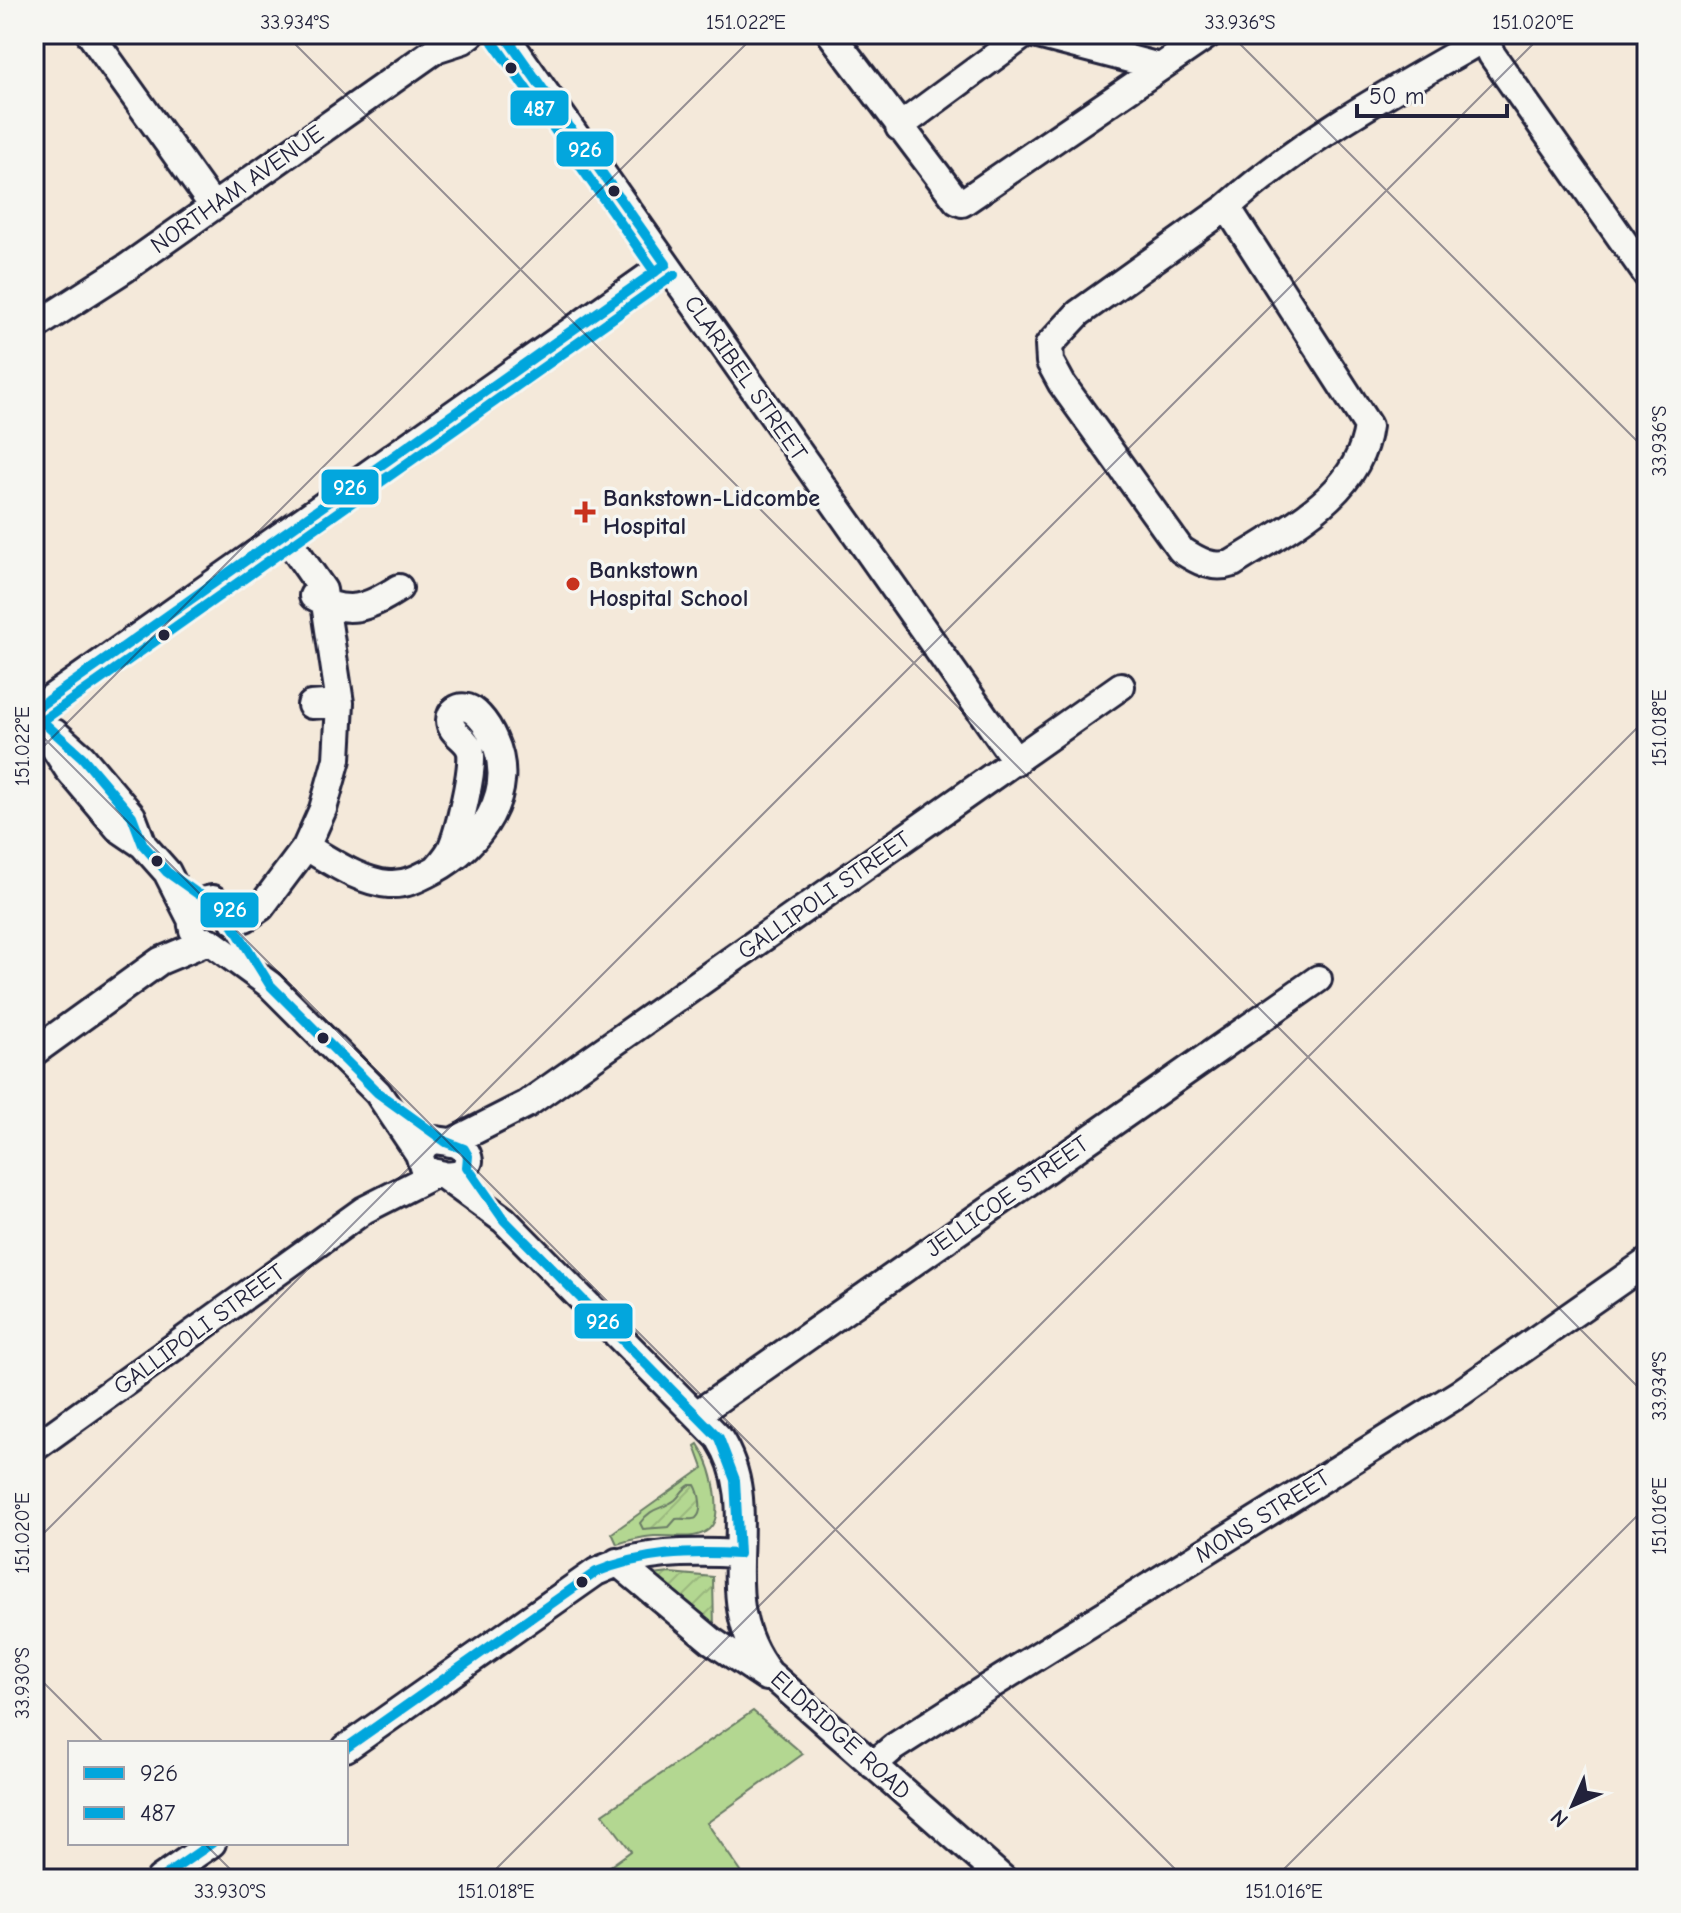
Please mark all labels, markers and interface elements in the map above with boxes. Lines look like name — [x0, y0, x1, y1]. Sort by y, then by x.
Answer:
text: 33.934°S — [260, 11, 330, 34]
text: 151.022°E — [706, 11, 786, 34]
text: 33.936°S — [1205, 11, 1275, 34]
text: 151.020°E — [1492, 11, 1574, 34]
unlabelled marker — [503, 60, 519, 76]
scale bar — [1357, 68, 1507, 118]
text: 50 m — [1369, 82, 1425, 110]
line badge: 487 — [509, 89, 570, 127]
text: 487 — [523, 96, 555, 122]
street label: NORTHAM AVENUE — [145, 119, 329, 259]
line badge: 926 — [555, 130, 615, 168]
text: 926 — [568, 137, 602, 163]
unlabelled marker — [606, 183, 622, 199]
street label: CLARIBEL STREET — [679, 290, 814, 466]
text: 33.936°S — [1648, 406, 1671, 476]
line badge: 926 — [320, 468, 380, 506]
text: 926 — [333, 475, 367, 501]
place label: Bankstown-Lidcombe Hospital — [603, 484, 820, 540]
marker: Bankstown-Lidcombe Hospital — [574, 501, 596, 523]
place label: Bankstown Hospital School — [589, 556, 748, 612]
marker: Bankstown Hospital School — [564, 575, 582, 593]
unlabelled marker — [156, 627, 172, 643]
text: 151.018°E — [1648, 689, 1671, 767]
text: 151.022°E — [11, 706, 34, 786]
street label: GALLIPOLI STREET — [732, 825, 916, 965]
unlabelled marker — [149, 853, 165, 869]
line badge: 926 — [199, 891, 260, 929]
text: 926 — [213, 897, 247, 923]
unlabelled marker — [315, 1030, 331, 1046]
street label: JELLICOE STREET — [920, 1129, 1094, 1263]
street label: GALLIPOLI STREET — [108, 1257, 290, 1400]
line badge: 926 — [573, 1302, 634, 1340]
text: 926 — [586, 1309, 620, 1335]
text: 33.934°S — [1648, 1351, 1671, 1421]
street label: MONS STREET — [1189, 1463, 1335, 1569]
text: 151.016°E — [1648, 1477, 1671, 1555]
text: 151.020°E — [11, 1492, 34, 1574]
unlabelled marker — [574, 1574, 590, 1590]
text: 33.930°S — [11, 1647, 34, 1719]
street label: ELDRIDGE ROAD — [765, 1665, 917, 1805]
legend — [68, 1741, 348, 1845]
text: 926 — [140, 1759, 178, 1787]
north arrow — [1533, 1765, 1613, 1845]
text: 487 — [140, 1799, 175, 1827]
text: N — [1545, 1804, 1574, 1833]
text: 33.930°S — [194, 1880, 266, 1903]
text: 151.018°E — [457, 1880, 535, 1903]
text: 151.016°E — [1245, 1880, 1323, 1903]

